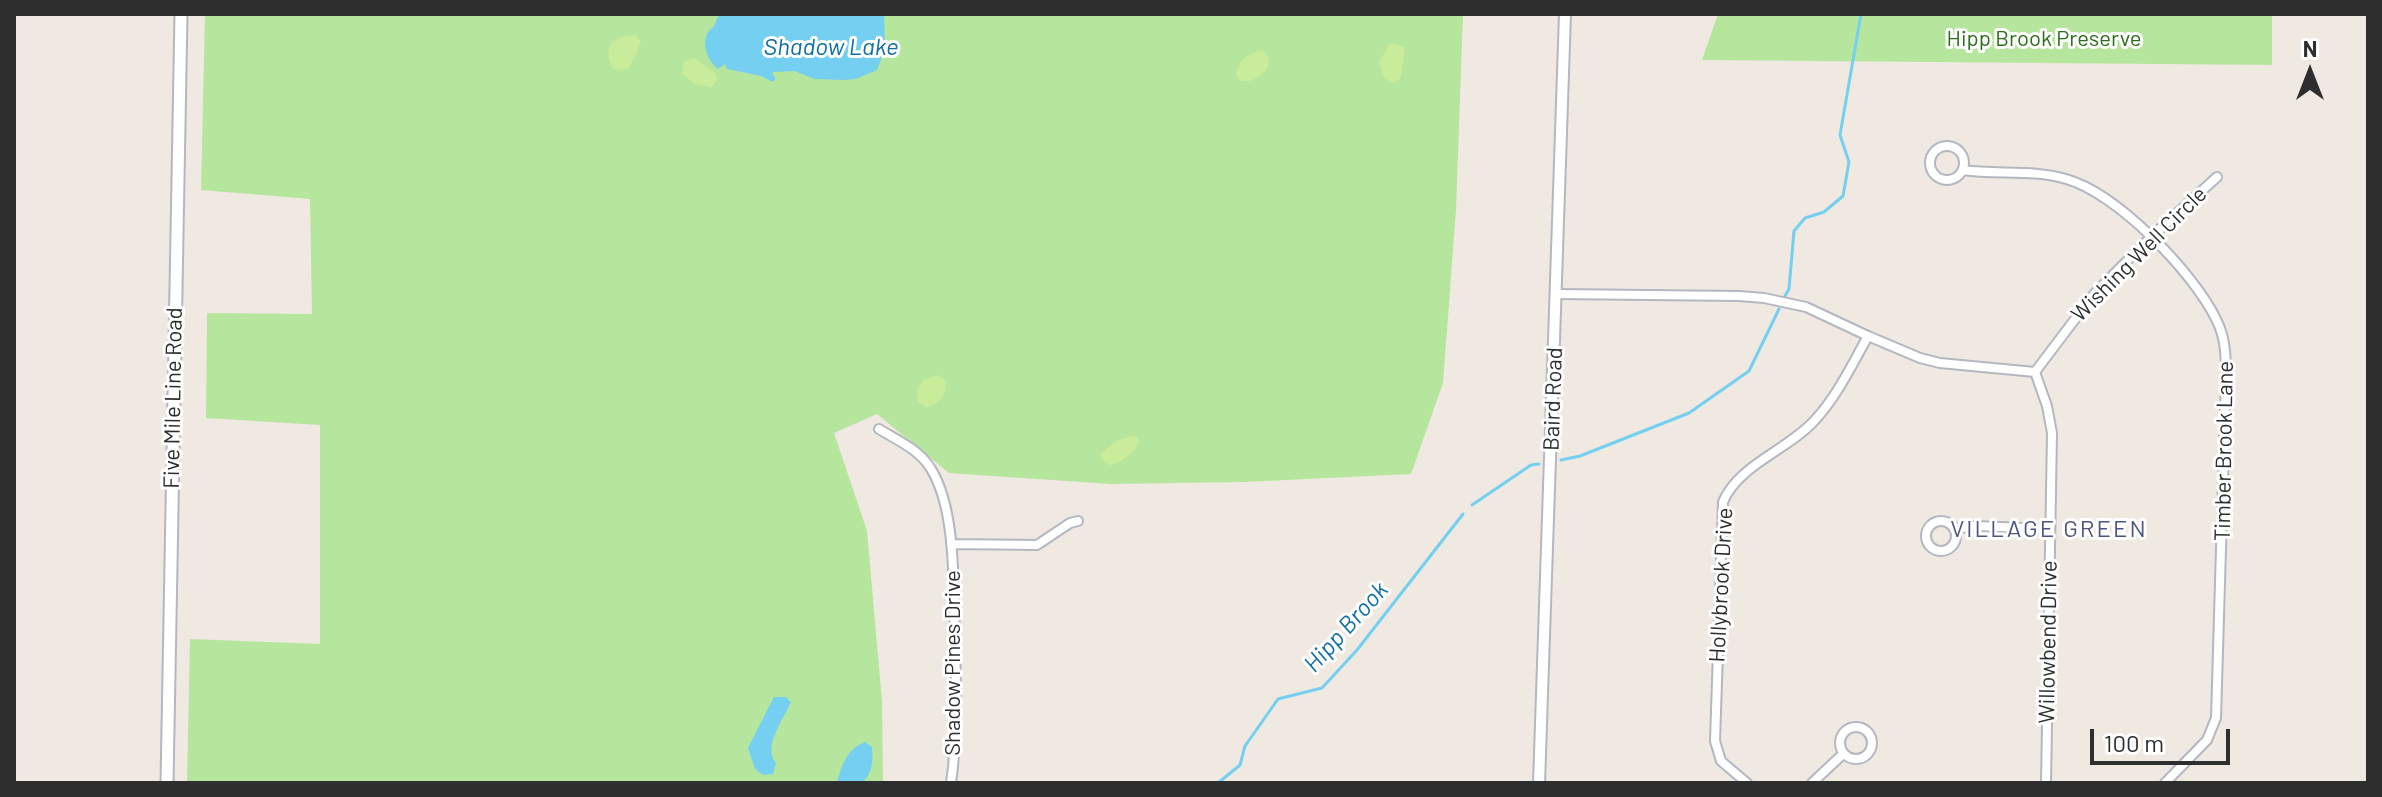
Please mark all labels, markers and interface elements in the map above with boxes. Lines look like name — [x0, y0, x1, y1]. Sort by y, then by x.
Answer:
park label: Hipp Brook Preserve — [1947, 26, 2141, 52]
north arrow — [2270, 32, 2350, 112]
water label: Shadow Lake — [764, 33, 898, 61]
text: N — [2303, 35, 2317, 61]
street label: Wishing Well Circle — [2066, 181, 2212, 327]
street label: Five Mile Line Road — [158, 307, 188, 489]
street label: Baird Road — [1538, 347, 1568, 451]
street label: Timber Brook Lane — [2209, 361, 2239, 541]
street label: Hollybrook Drive — [1704, 507, 1738, 663]
district label: VILLAGE GREEN — [1950, 515, 2148, 543]
street label: Willowbend Drive — [2033, 560, 2063, 724]
street label: Shadow Pines Drive — [940, 570, 966, 756]
water label: Hipp Brook — [1298, 576, 1394, 678]
scale bar — [2094, 713, 2234, 763]
text: 100 m — [2104, 728, 2164, 757]

